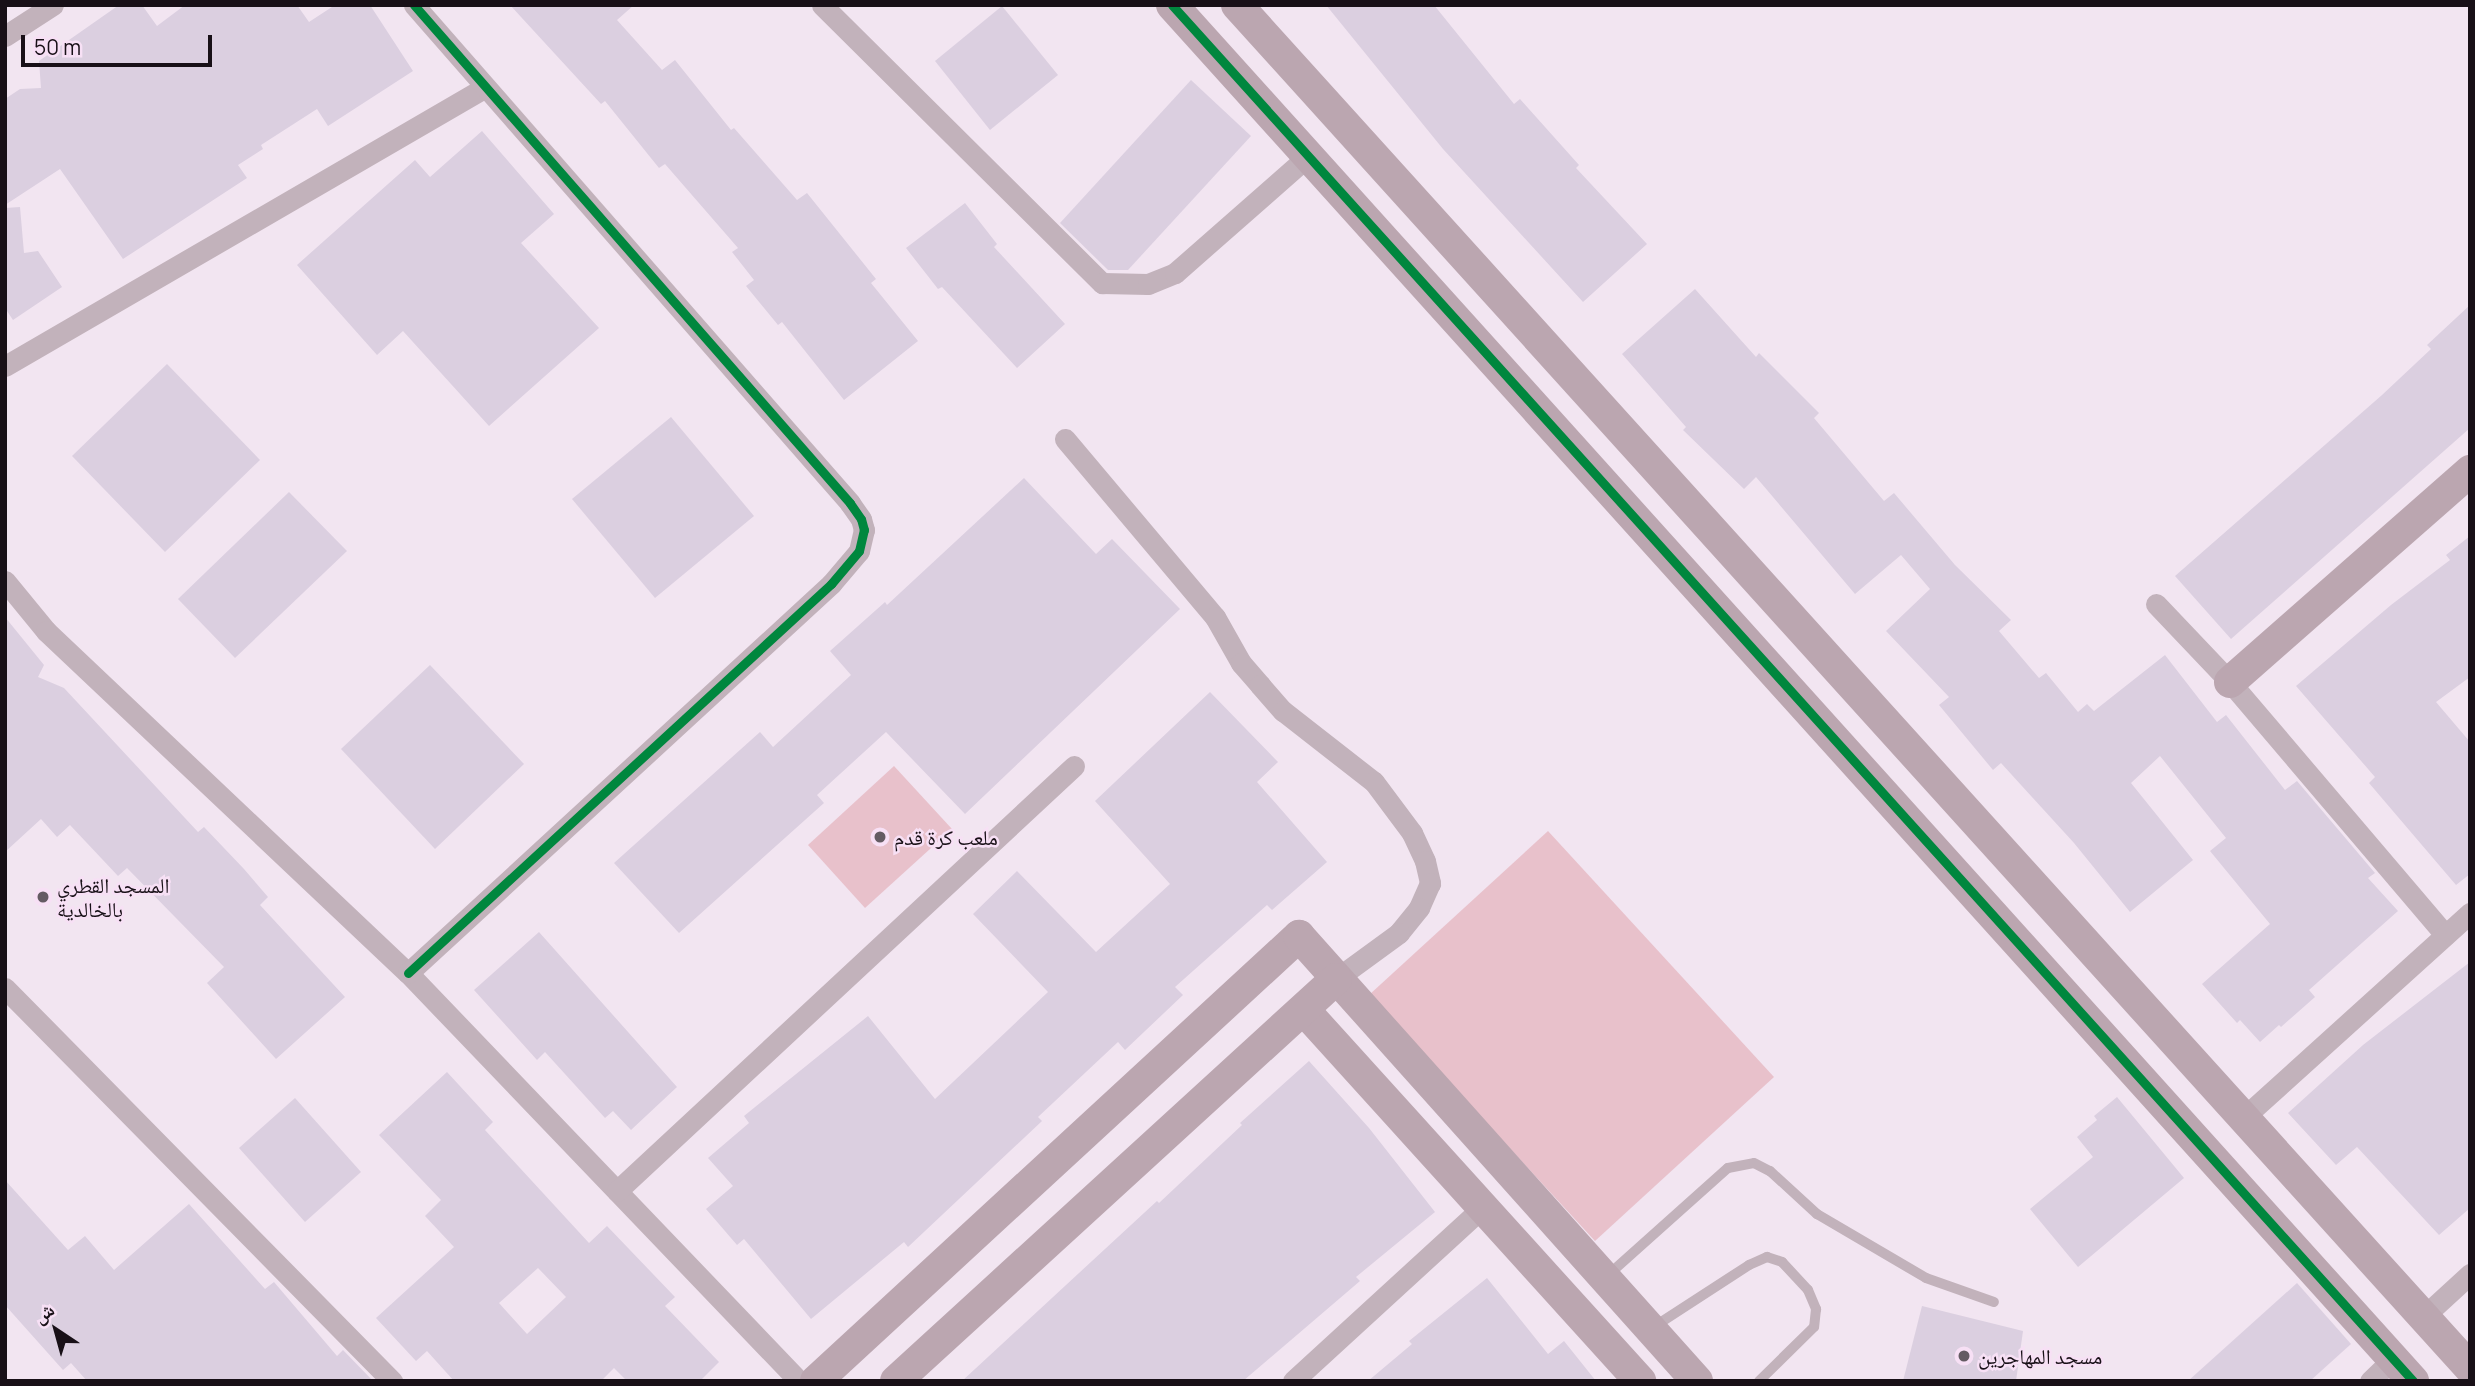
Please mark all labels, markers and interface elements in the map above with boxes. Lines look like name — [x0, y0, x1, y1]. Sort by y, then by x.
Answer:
scale bar — [24, 21, 215, 65]
text: 50 m — [34, 33, 81, 61]
place label: ملعب كرة قدم — [894, 824, 998, 850]
marker: ملعب كرة قدم — [872, 829, 888, 845]
place label: المسجد القطري بالخالدية — [57, 872, 169, 922]
marker: المسجد القطري بالخالدية — [35, 889, 51, 905]
north arrow — [21, 1295, 91, 1365]
text: ش — [28, 1297, 59, 1329]
place label: مسجد المهاجرين — [1978, 1343, 2102, 1369]
marker: مسجد المهاجرين — [1956, 1348, 1972, 1364]

